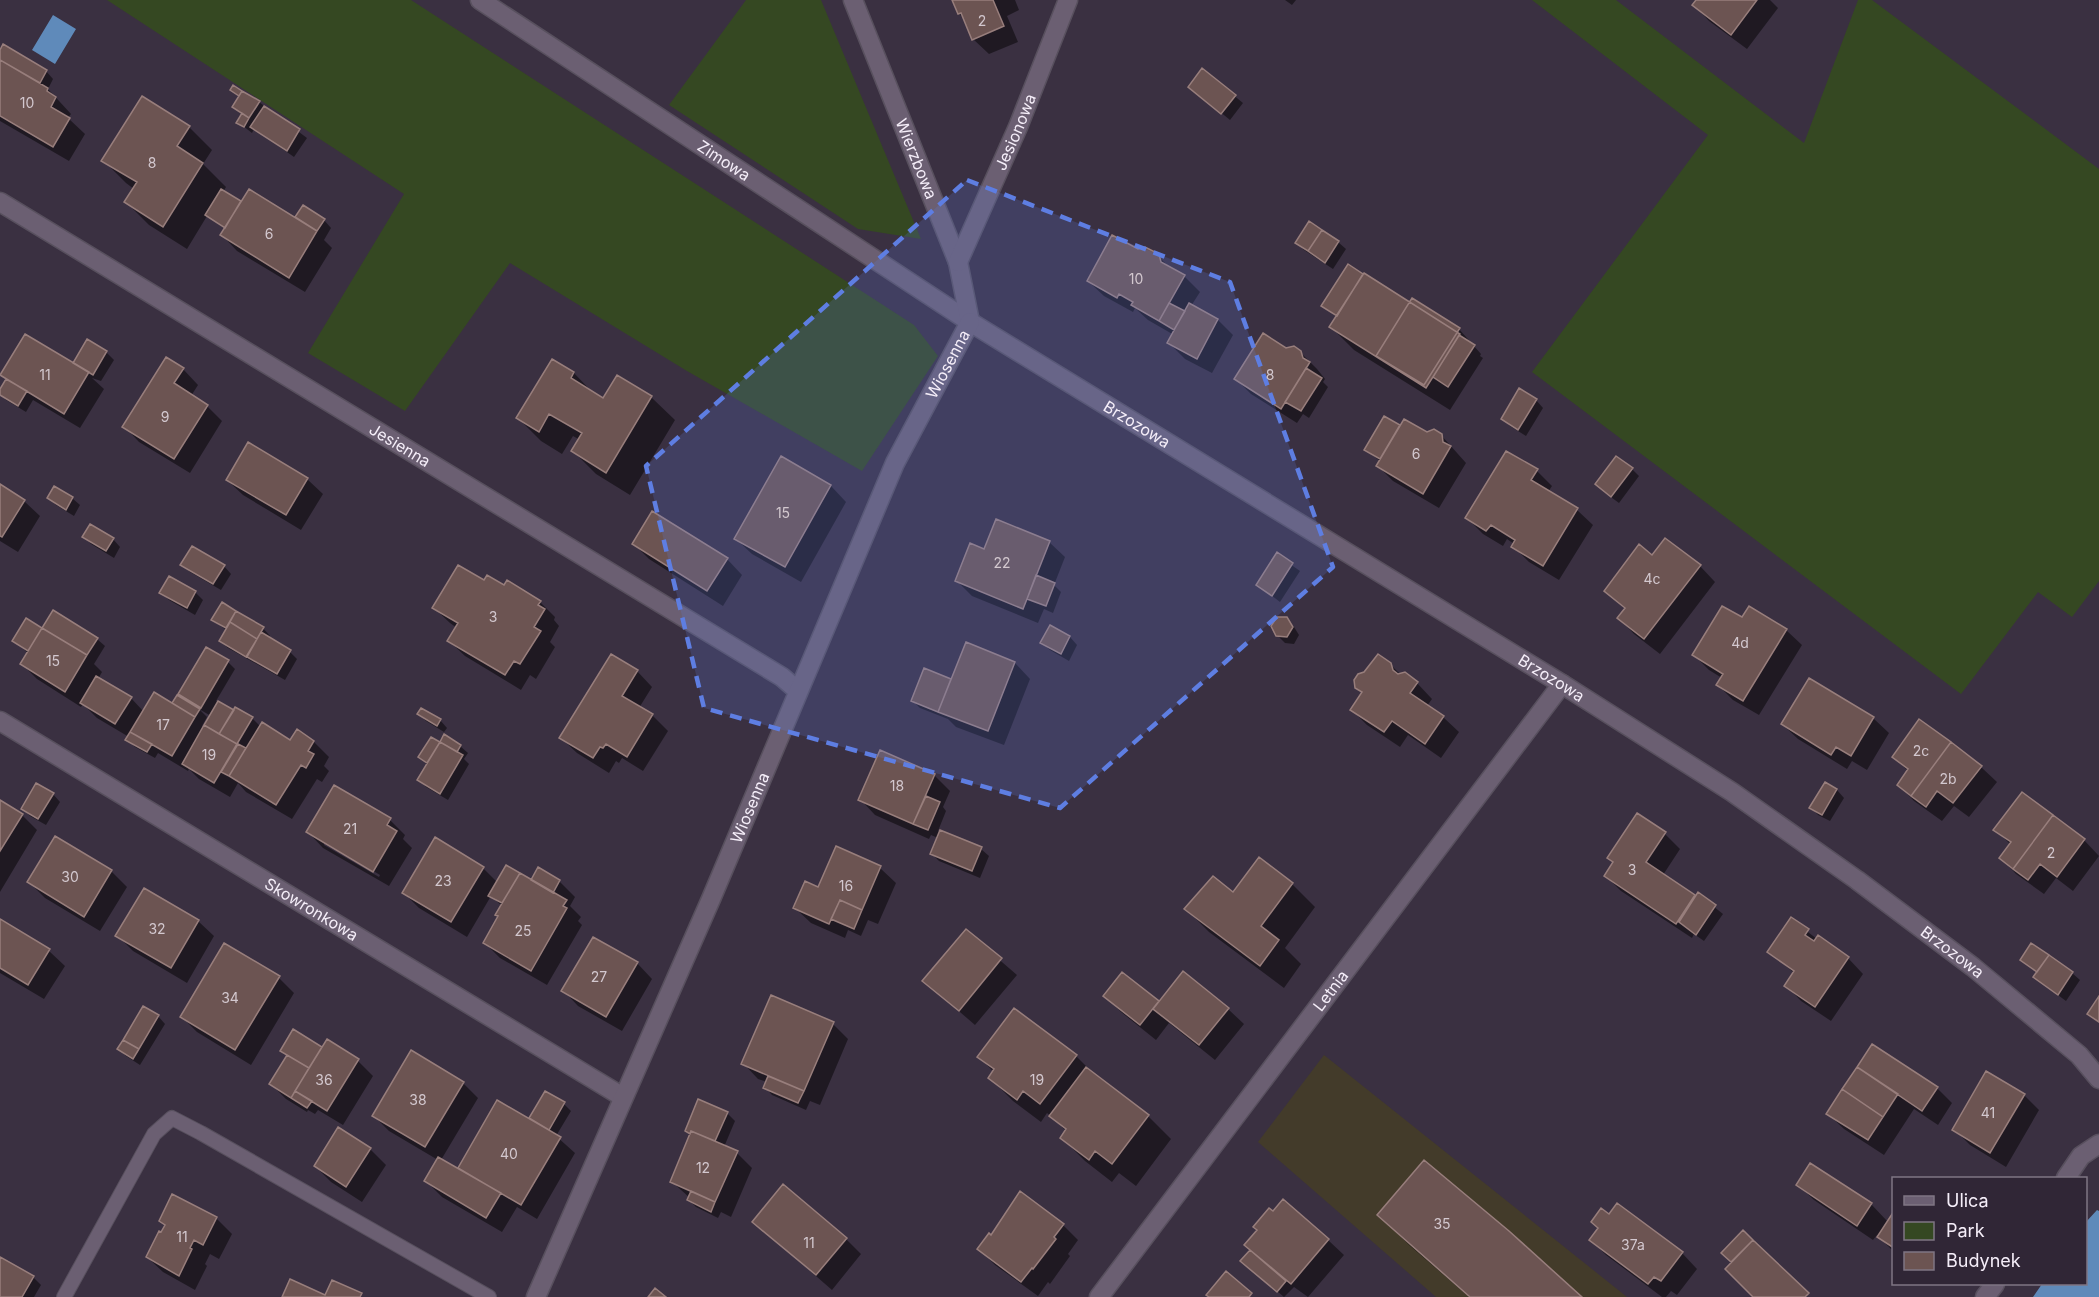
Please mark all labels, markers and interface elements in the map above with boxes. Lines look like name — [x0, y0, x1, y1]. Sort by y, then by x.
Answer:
house number: 2 — [978, 12, 986, 29]
street label: Jesionowa — [990, 91, 1040, 173]
house number: 10 — [20, 94, 34, 111]
street label: Wierzbowa — [892, 116, 942, 202]
street label: Zimowa — [694, 136, 754, 185]
house number: 8 — [148, 154, 156, 171]
house number: 6 — [265, 225, 273, 242]
house number: 10 — [1129, 270, 1143, 287]
street label: Wiosenna — [921, 326, 974, 402]
house number: 11 — [39, 366, 51, 383]
house number: 8 — [1266, 366, 1274, 383]
street label: Brzozowa — [1100, 396, 1174, 452]
house number: 9 — [161, 408, 169, 425]
street label: Jesienna — [366, 419, 434, 471]
house number: 6 — [1412, 445, 1420, 462]
house number: 15 — [776, 504, 790, 521]
house number: 22 — [993, 554, 1011, 571]
house number: 4c — [1643, 570, 1661, 587]
house number: 3 — [489, 608, 497, 625]
house number: 4d — [1731, 634, 1749, 651]
street label: Brzozowa — [1515, 650, 1588, 706]
house number: 15 — [46, 652, 60, 669]
house number: 17 — [156, 716, 170, 733]
house number: 2c — [1913, 742, 1929, 759]
house number: 19 — [202, 746, 216, 763]
street label: Wiosenna — [726, 769, 773, 846]
house number: 2b — [1939, 770, 1957, 787]
house number: 18 — [890, 777, 904, 794]
house number: 21 — [343, 820, 357, 837]
house number: 2 — [2047, 844, 2055, 861]
house number: 3 — [1628, 861, 1636, 878]
house number: 30 — [61, 868, 79, 885]
house number: 23 — [434, 872, 452, 889]
street label: Skowronkowa — [261, 873, 362, 945]
house number: 16 — [839, 877, 853, 894]
house number: 32 — [148, 920, 166, 937]
street label: Brzozowa — [1917, 921, 1988, 982]
house number: 25 — [514, 922, 532, 939]
street label: Letnia — [1309, 966, 1352, 1015]
house number: 27 — [591, 968, 607, 985]
house number: 34 — [221, 989, 239, 1006]
house number: 36 — [315, 1071, 333, 1088]
house number: 19 — [1030, 1071, 1044, 1088]
house number: 38 — [409, 1091, 427, 1108]
house number: 41 — [1981, 1104, 1995, 1121]
house number: 40 — [500, 1145, 518, 1162]
house number: 12 — [696, 1159, 710, 1176]
legend — [1892, 1177, 2087, 1285]
text: Ulica — [1946, 1190, 1989, 1211]
house number: 35 — [1433, 1215, 1451, 1232]
text: Park — [1946, 1220, 1985, 1241]
house number: 11 — [176, 1228, 188, 1245]
house number: 11 — [803, 1234, 815, 1251]
house number: 37a — [1621, 1236, 1645, 1253]
text: Budynek — [1946, 1250, 2021, 1271]

